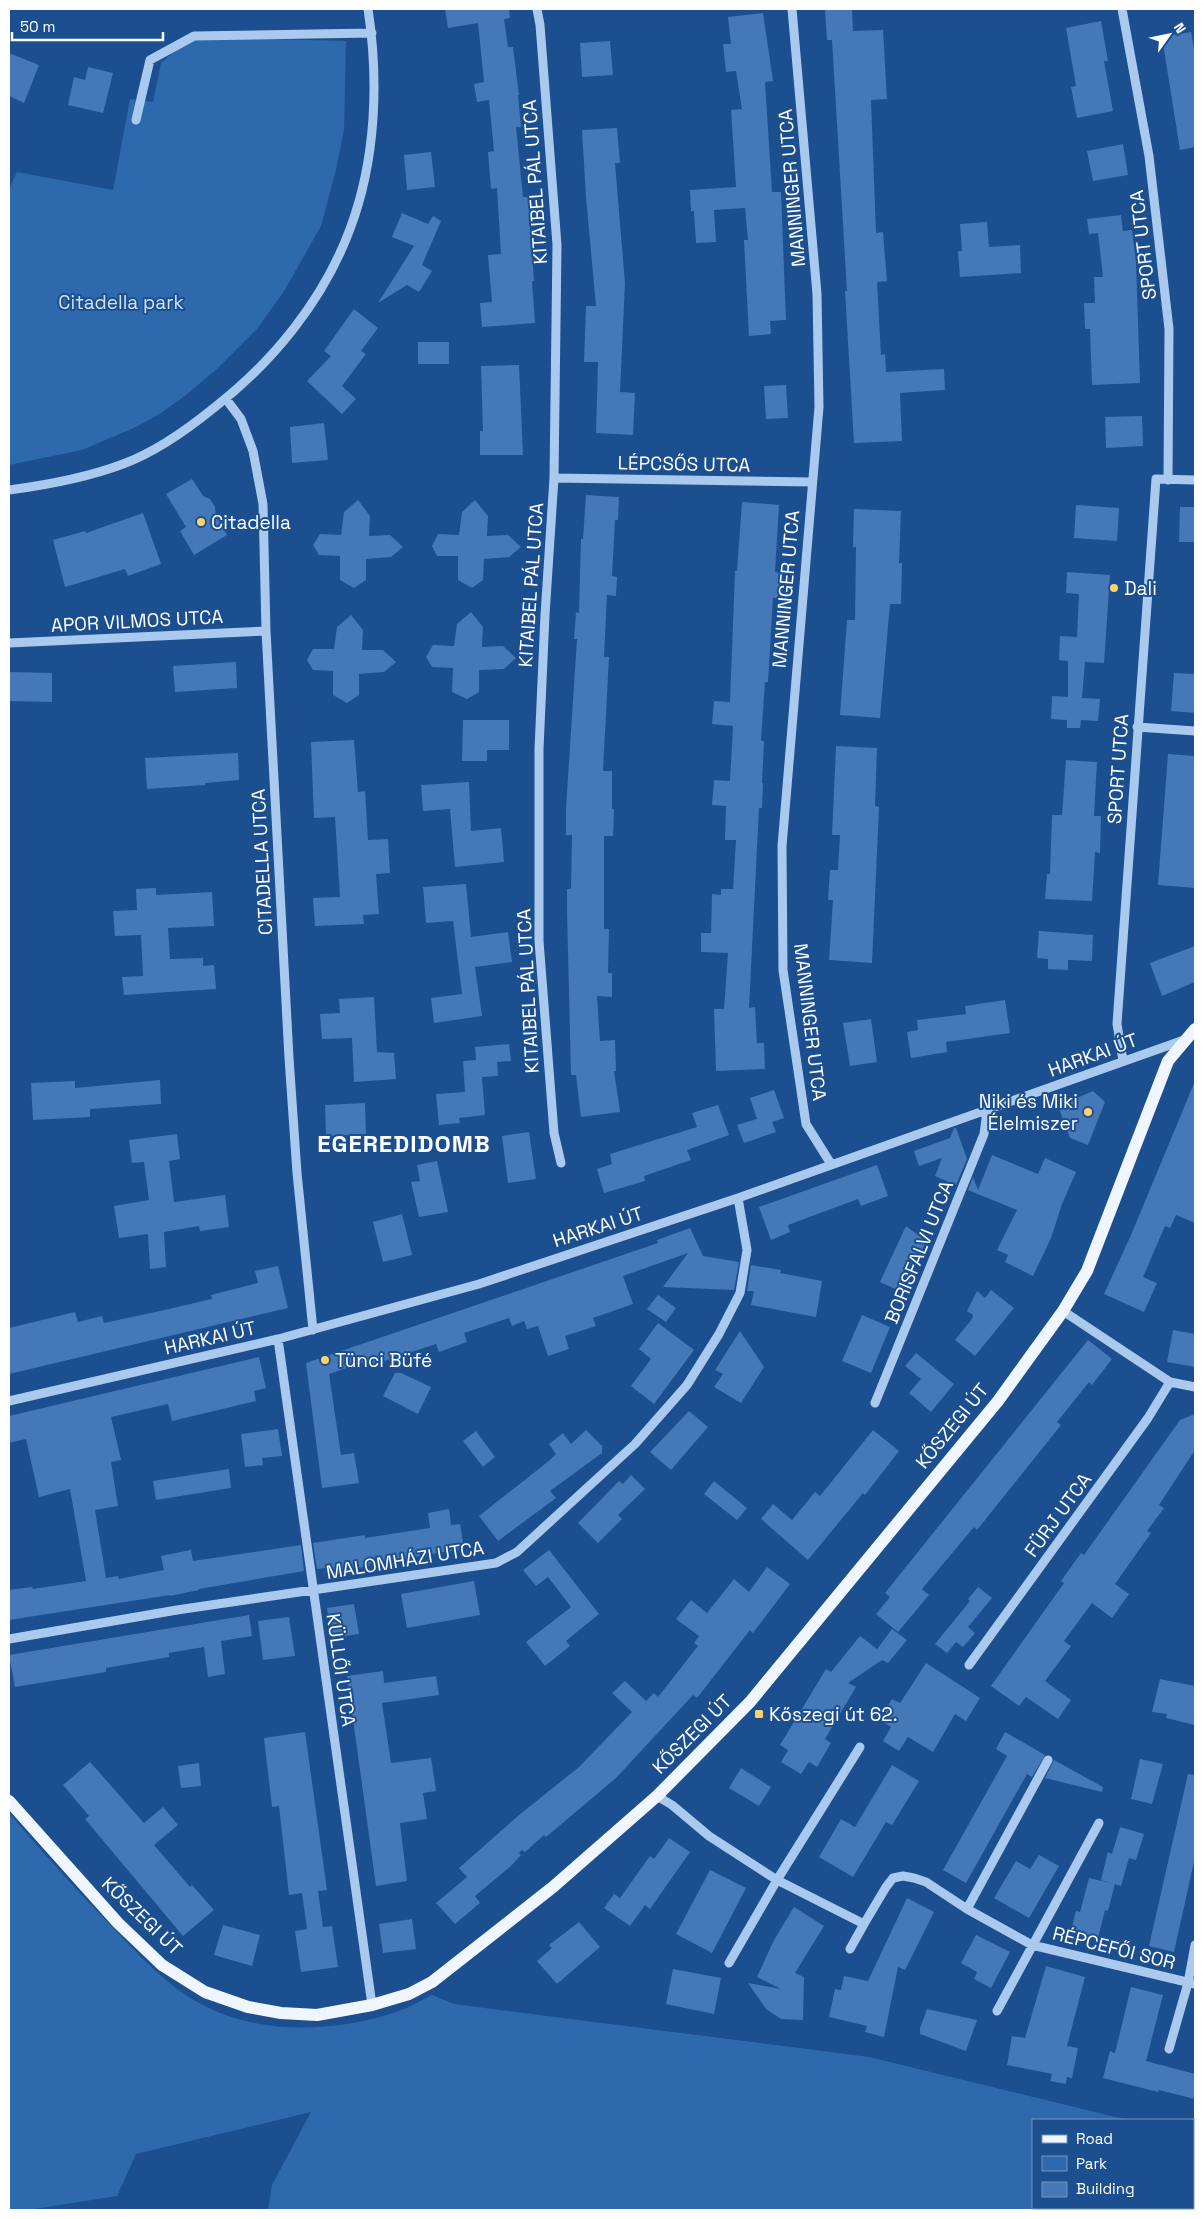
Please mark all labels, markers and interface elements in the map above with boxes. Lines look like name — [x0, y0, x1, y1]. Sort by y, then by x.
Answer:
scale bar — [12, 10, 164, 42]
north arrow — [1144, 10, 1194, 60]
text: 50 m — [20, 17, 55, 36]
text: N — [1170, 19, 1190, 37]
street label: KITAIBEL PÁL UTCA — [517, 99, 553, 265]
street label: MANNINGER UTCA — [773, 108, 811, 268]
street label: SPORT UTCA — [1124, 189, 1162, 301]
park label: Citadella park — [58, 290, 184, 315]
street label: LÉPCSŐS UTCA — [617, 450, 751, 478]
street label: KITAIBEL PÁL UTCA — [513, 502, 549, 668]
street label: MANNINGER UTCA — [767, 509, 805, 669]
place label: Citadella — [211, 510, 291, 535]
marker: Citadella — [195, 516, 207, 528]
place label: Dali — [1124, 576, 1157, 601]
marker: Dali — [1108, 582, 1120, 594]
street label: APOR VILMOS UTCA — [50, 604, 224, 638]
street label: SPORT UTCA — [1102, 713, 1134, 825]
street label: CITADELLA UTCA — [246, 788, 278, 936]
street label: KITAIBEL PÁL UTCA — [511, 908, 545, 1074]
street label: MANNINGER UTCA — [788, 942, 832, 1102]
street label: HARKAI ÚT — [1045, 1027, 1141, 1083]
place label: Niki és Miki Élelmiszer — [979, 1089, 1078, 1136]
marker: Niki és Miki Élelmiszer — [1082, 1106, 1094, 1118]
district label: EGEREDIDOMB — [317, 1128, 491, 1159]
street label: BORISFALVI UTCA — [879, 1177, 959, 1327]
street label: HARKAI ÚT — [550, 1201, 646, 1253]
street label: HARKAI ÚT — [162, 1315, 258, 1361]
place label: Tünci Büfé — [335, 1348, 432, 1373]
marker: Tünci Büfé — [319, 1354, 331, 1366]
street label: KŐSZEGI ÚT — [910, 1378, 994, 1474]
street label: FÜRJ UTCA — [1019, 1468, 1097, 1562]
street label: MALOMHÁZI UTCA — [324, 1535, 486, 1585]
street label: KÜLLŐI UTCA — [321, 1612, 361, 1728]
street label: KŐSZEGI ÚT — [647, 1689, 737, 1779]
place label: Kőszegi út 62. — [769, 1702, 898, 1727]
marker: Kőszegi út 62. — [753, 1708, 765, 1720]
street label: KŐSZEGI ÚT — [96, 1871, 188, 1961]
street label: RÉPCEFŐI SOR — [1050, 1921, 1178, 1975]
legend — [1032, 2119, 1194, 2209]
text: Road — [1076, 2129, 1113, 2148]
text: Park — [1076, 2154, 1107, 2173]
text: Building — [1076, 2179, 1135, 2198]

